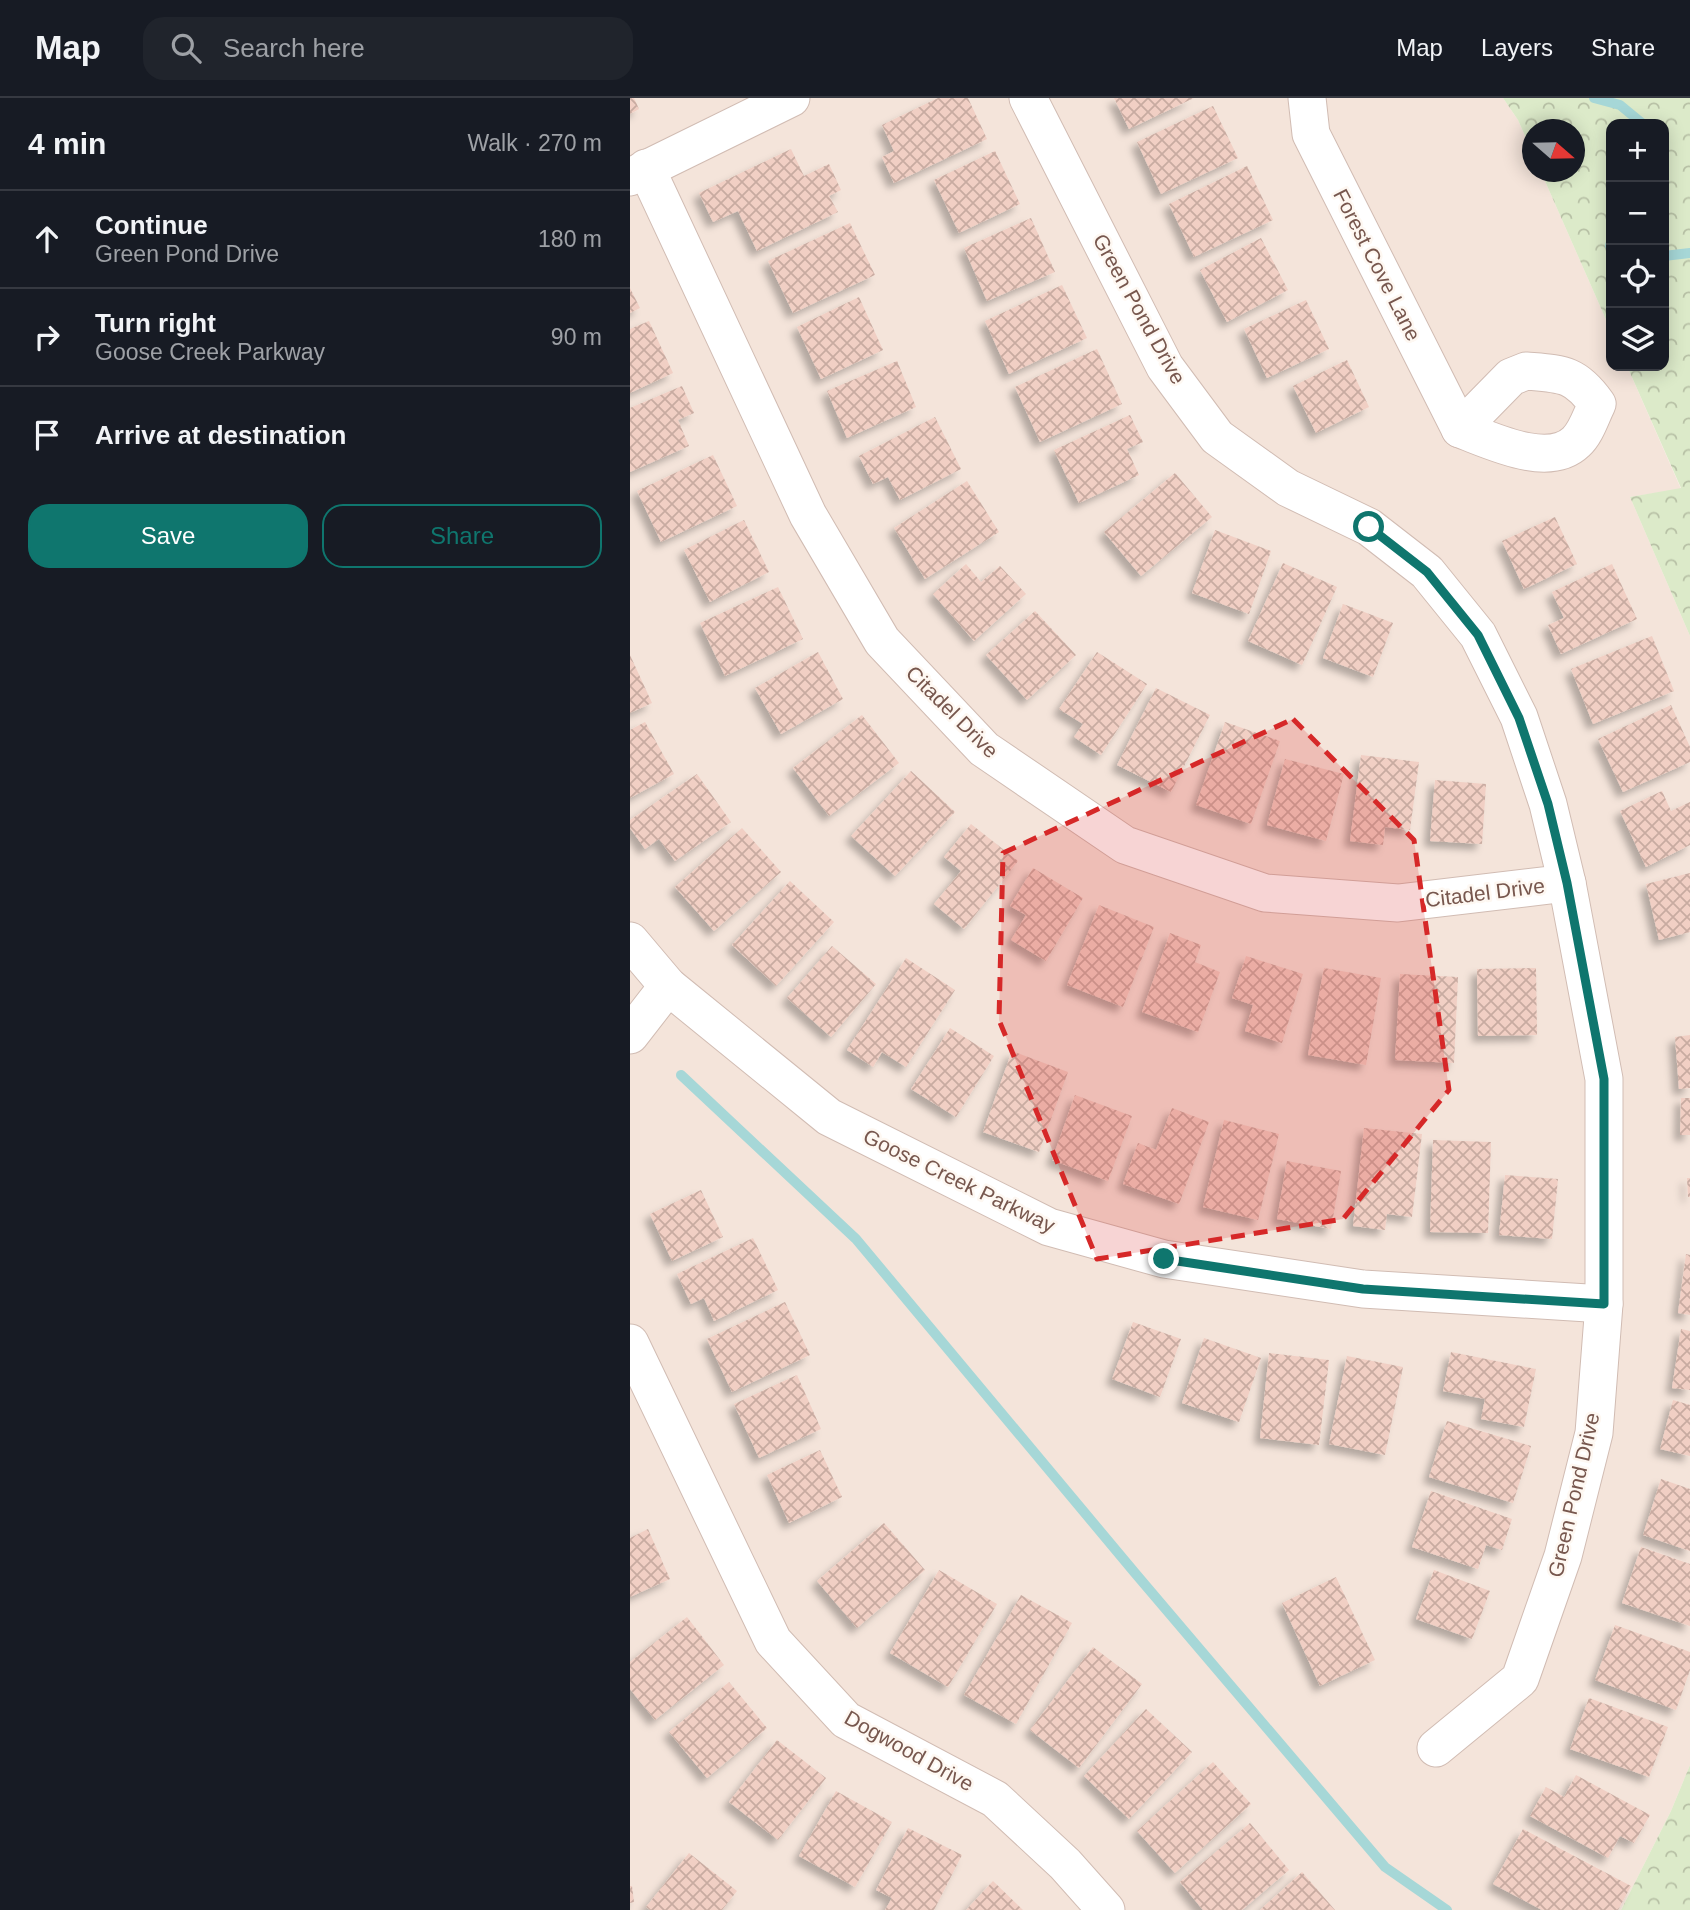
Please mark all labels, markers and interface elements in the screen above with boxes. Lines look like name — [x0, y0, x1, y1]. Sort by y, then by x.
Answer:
search box — [143, 17, 633, 80]
text: Map — [35, 29, 101, 66]
icon: search — [167, 29, 205, 67]
text: Search here — [223, 33, 365, 63]
text: Map — [1396, 34, 1443, 61]
text: Layers — [1481, 34, 1553, 61]
text: Share — [1591, 34, 1655, 61]
north arrow — [1522, 119, 1585, 182]
map controls — [1606, 119, 1669, 371]
button: + — [1606, 119, 1669, 182]
text: 4 min — [28, 127, 106, 160]
text: Walk · 270 m — [467, 130, 602, 156]
button: − — [1606, 182, 1669, 245]
street label: Forest Cove Lane — [1329, 185, 1426, 344]
text: Continue — [95, 210, 208, 240]
icon: ahead — [28, 220, 66, 258]
text: 180 m — [538, 226, 602, 252]
street label: Green Pond Drive — [1089, 230, 1190, 388]
text: Green Pond Drive — [95, 241, 279, 267]
button: locate — [1606, 245, 1669, 308]
text: Turn right — [95, 308, 216, 338]
button: layers — [1606, 308, 1669, 371]
icon: right — [28, 318, 66, 356]
text: 90 m — [551, 324, 602, 350]
text: Goose Creek Parkway — [95, 339, 325, 365]
icon: arrive — [28, 416, 66, 454]
text: Arrive at destination — [95, 420, 346, 450]
button: Save — [28, 504, 308, 568]
button: Share — [322, 504, 602, 568]
route start — [1353, 511, 1384, 542]
street label: Citadel Drive — [902, 661, 1003, 762]
street label: Citadel Drive — [1424, 874, 1546, 911]
street label: Goose Creek Parkway — [860, 1124, 1059, 1237]
route end — [1148, 1243, 1179, 1274]
street label: Green Pond Drive — [1543, 1410, 1604, 1579]
street label: Dogwood Drive — [841, 1706, 978, 1795]

